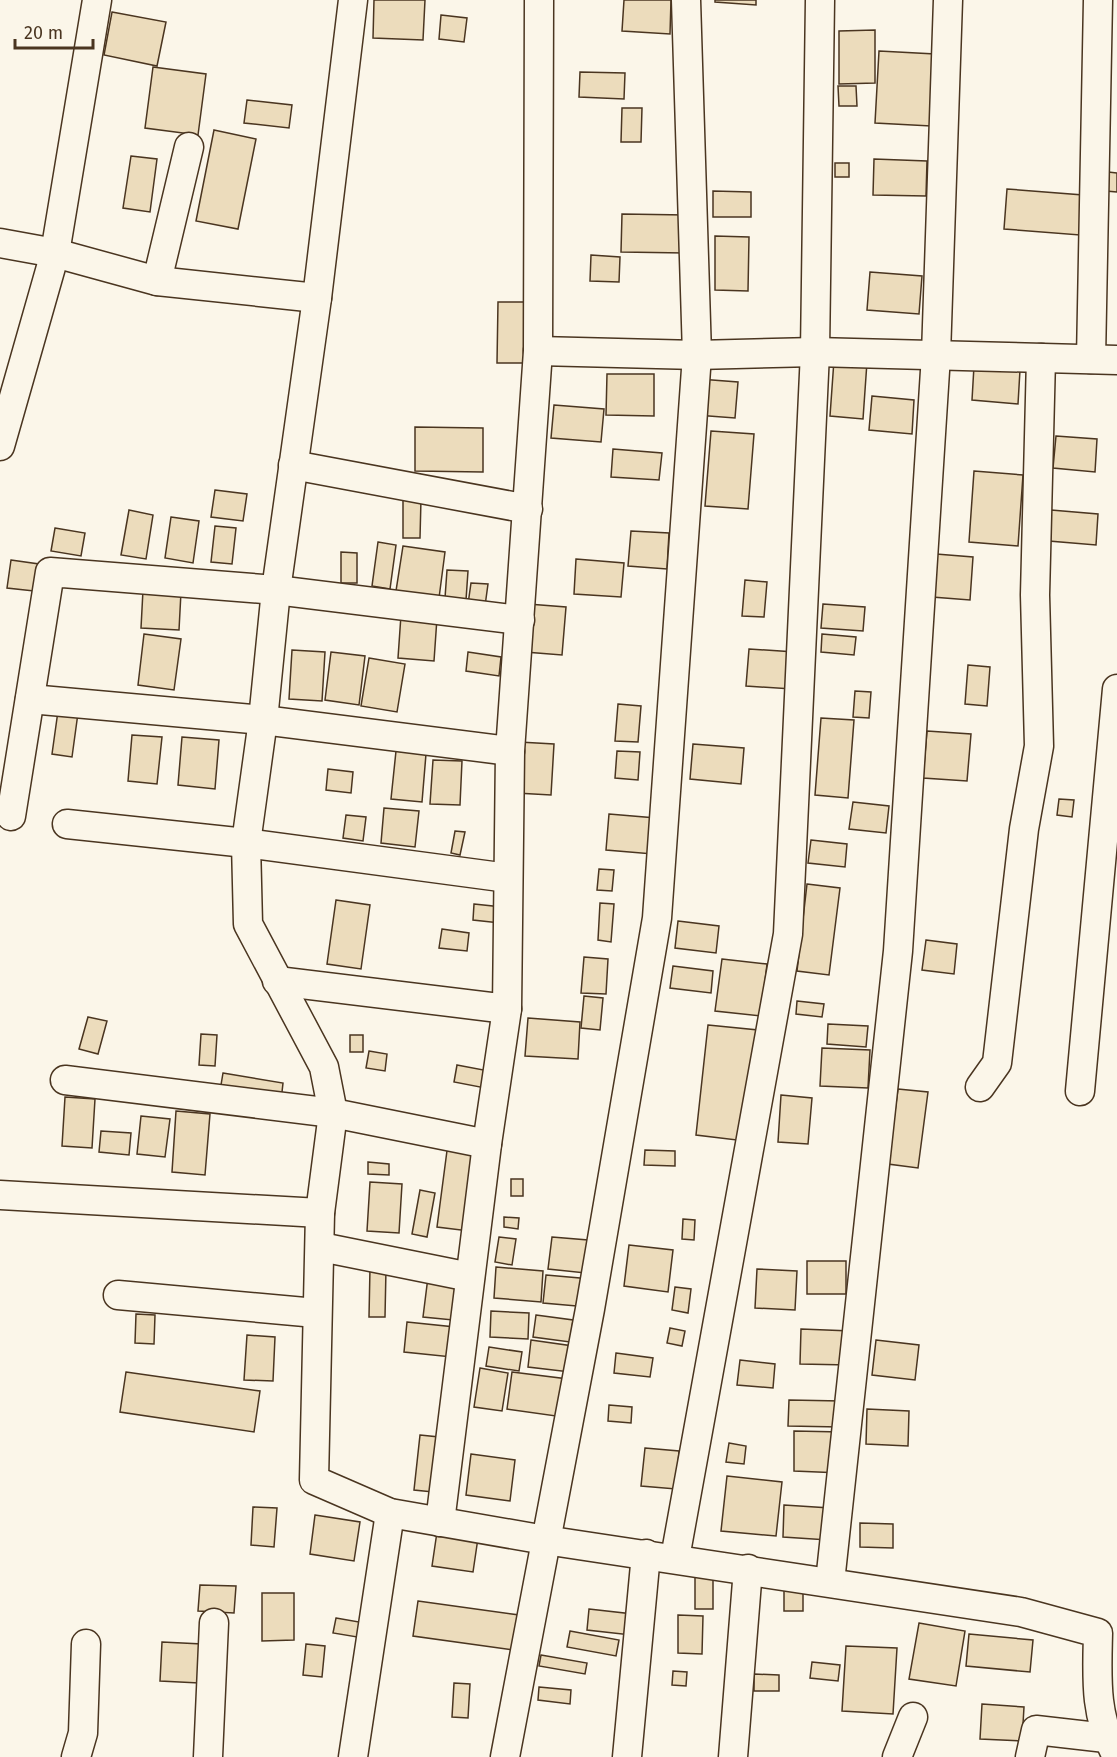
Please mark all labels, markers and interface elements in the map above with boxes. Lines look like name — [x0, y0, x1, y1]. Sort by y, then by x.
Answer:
scale bar — [15, 12, 93, 50]
text: 20 m — [24, 22, 63, 44]

